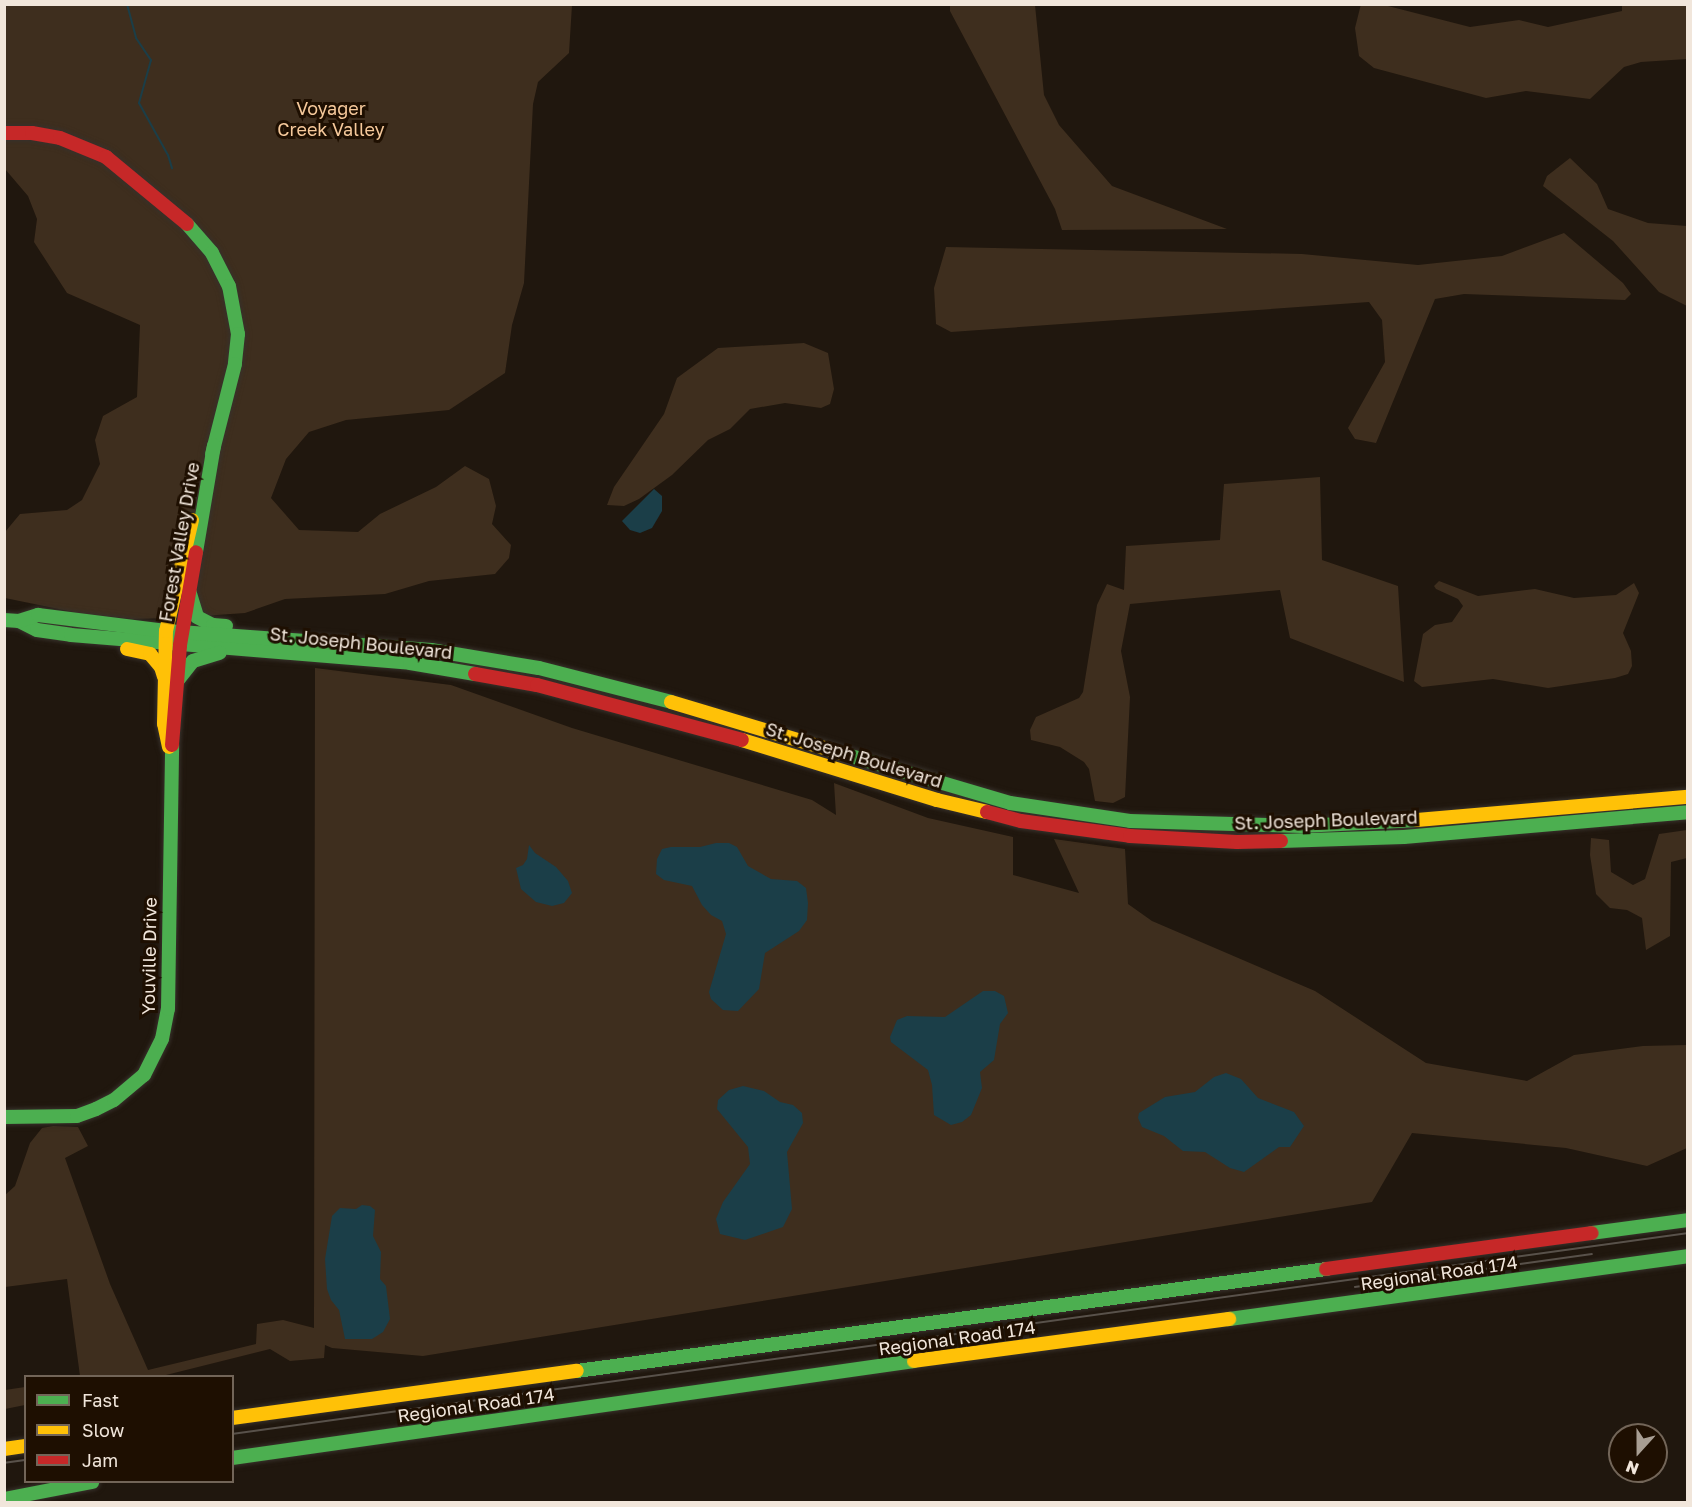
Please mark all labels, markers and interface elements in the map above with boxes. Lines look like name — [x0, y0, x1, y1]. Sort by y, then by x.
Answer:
park label: Voyager Creek Valley — [277, 98, 385, 140]
street label: Forest Valley Drive — [154, 461, 204, 623]
street label: St. Joseph Boulevard — [269, 623, 453, 663]
street label: St. Joseph Boulevard — [763, 718, 945, 792]
street label: St. Joseph Boulevard — [1234, 806, 1418, 834]
street label: Youville Drive — [137, 897, 161, 1015]
street label: Regional Road 174 — [1359, 1251, 1519, 1295]
street label: Regional Road 174 — [877, 1316, 1037, 1360]
legend — [24, 1375, 234, 1483]
street label: Regional Road 174 — [396, 1383, 556, 1427]
text: Fast — [82, 1389, 119, 1411]
text: Slow — [82, 1419, 124, 1441]
north arrow — [1608, 1423, 1668, 1483]
text: Jam — [82, 1449, 118, 1471]
text: N — [1623, 1456, 1642, 1479]

